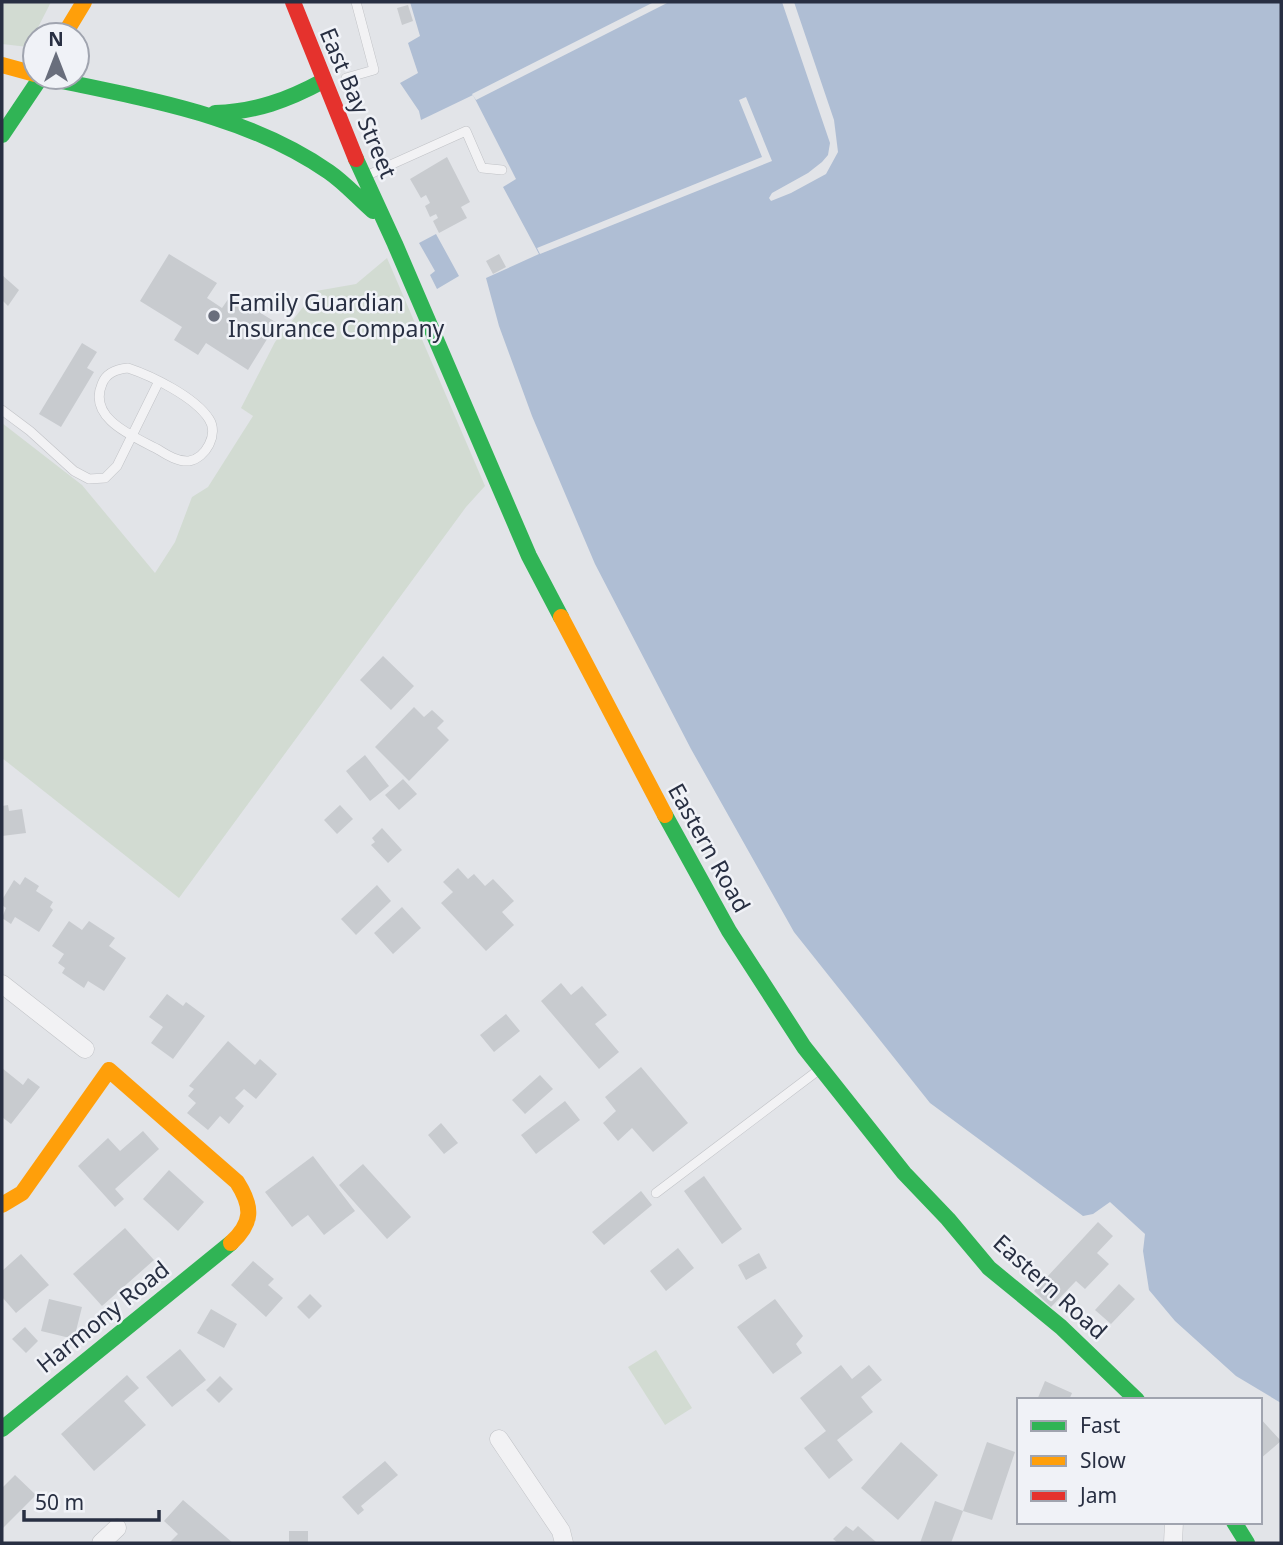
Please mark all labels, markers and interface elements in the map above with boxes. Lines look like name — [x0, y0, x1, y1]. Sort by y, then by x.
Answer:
north arrow — [21, 21, 91, 91]
street label: East Bay Street — [313, 22, 405, 183]
text: N — [48, 26, 64, 52]
place label: Family Guardian Insurance Company — [228, 286, 445, 344]
marker: Family Guardian Insurance Company — [206, 308, 222, 324]
street label: Eastern Road — [661, 777, 759, 918]
street label: Eastern Road — [987, 1227, 1114, 1346]
street label: Harmony Road — [29, 1253, 175, 1380]
legend — [1017, 1398, 1262, 1524]
text: Fast — [1080, 1411, 1121, 1439]
text: Slow — [1080, 1446, 1126, 1474]
scale bar — [24, 1478, 159, 1522]
text: Jam — [1078, 1481, 1117, 1509]
text: 50 m — [35, 1488, 84, 1516]

